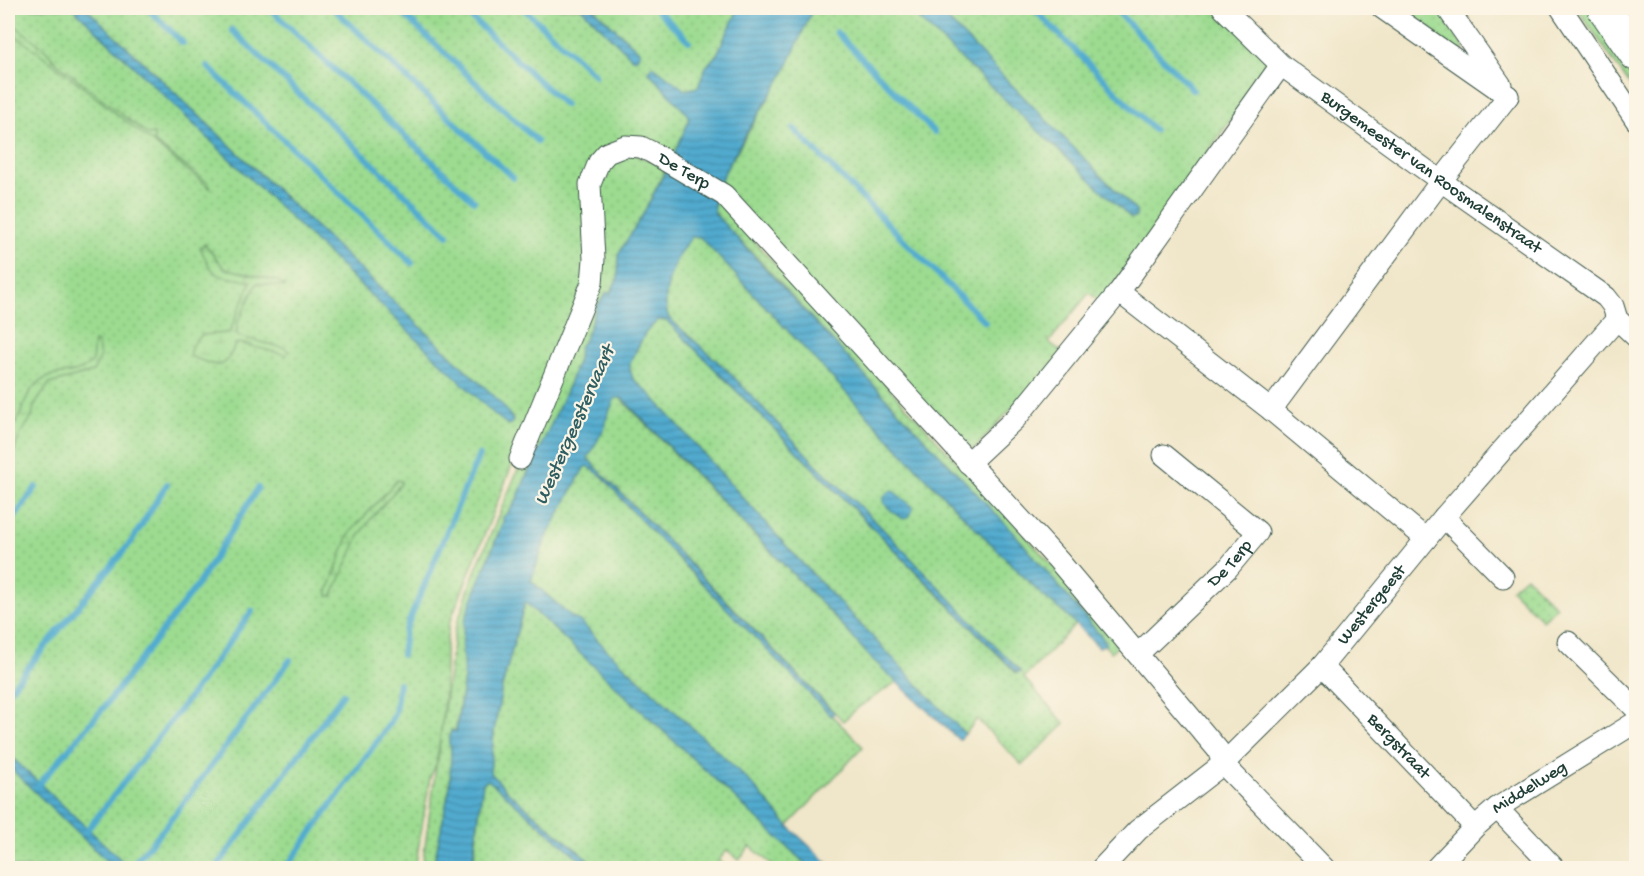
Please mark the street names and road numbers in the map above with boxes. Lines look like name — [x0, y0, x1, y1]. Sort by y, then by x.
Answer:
street label: Burgemeester van Roosmalenstraat — [1316, 86, 1547, 260]
street label: De Terp — [653, 147, 714, 195]
street label: De Terp — [1203, 536, 1257, 593]
street label: Westergeest — [1333, 560, 1412, 649]
street label: Bergstraat — [1362, 708, 1436, 785]
street label: Middelweg — [1488, 757, 1571, 819]

